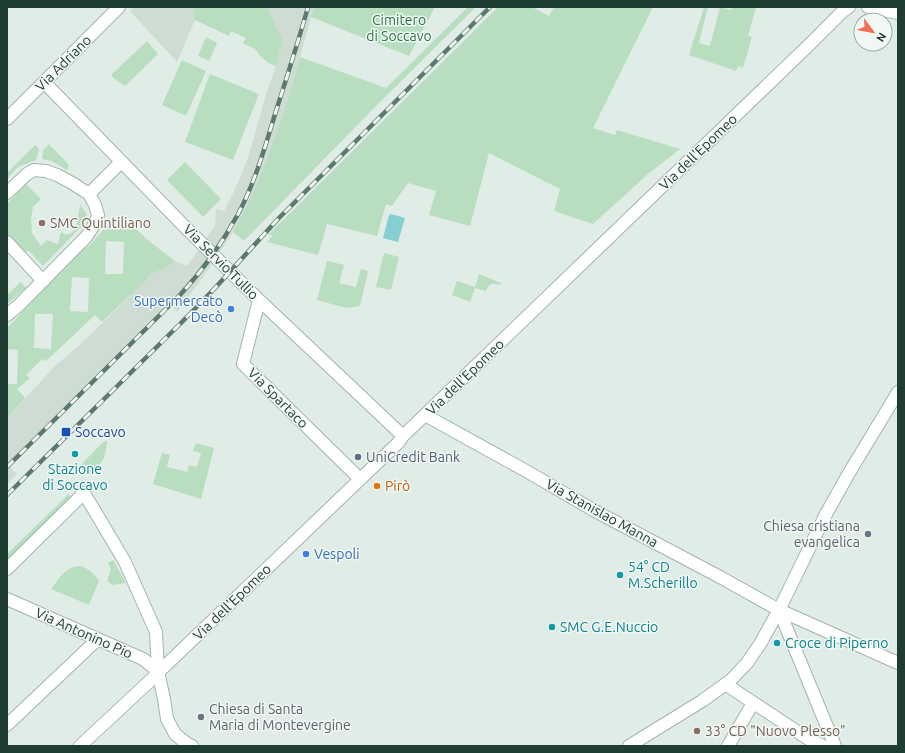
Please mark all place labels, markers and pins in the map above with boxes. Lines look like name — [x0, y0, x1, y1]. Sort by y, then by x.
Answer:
place label: SMC Quintiliano — [50, 215, 151, 231]
marker: SMC Quintiliano — [37, 218, 47, 228]
place label: Supermercato Decò — [134, 293, 223, 325]
marker: Supermercato Decò — [226, 304, 236, 314]
place label: Soccavo — [75, 424, 126, 440]
marker: Soccavo — [60, 426, 72, 438]
marker: Stazione di Soccavo — [70, 449, 80, 459]
place label: UniCredit Bank — [366, 449, 460, 465]
marker: UniCredit Bank — [353, 452, 363, 462]
place label: Stazione di Soccavo — [42, 461, 108, 493]
place label: Pirò — [385, 478, 410, 494]
marker: Pirò — [372, 481, 382, 491]
place label: Chiesa cristiana evangelica — [763, 518, 860, 550]
marker: Chiesa cristiana evangelica — [863, 529, 873, 539]
place label: Vespoli — [314, 546, 360, 562]
marker: Vespoli — [301, 549, 311, 559]
place label: 54° CD M.Scherillo — [628, 559, 698, 591]
marker: 54° CD M.Scherillo — [615, 570, 625, 580]
place label: SMC G.E.Nuccio — [560, 619, 658, 635]
marker: SMC G.E.Nuccio — [547, 622, 557, 632]
place label: Croce di Piperno — [785, 635, 888, 651]
marker: Croce di Piperno — [772, 638, 782, 648]
place label: Chiesa di Santa Maria di Montevergine — [209, 701, 351, 733]
marker: Chiesa di Santa Maria di Montevergine — [196, 712, 206, 722]
place label: 33° CD "Nuovo Plesso" — [705, 723, 846, 739]
marker: 33° CD "Nuovo Plesso" — [692, 726, 702, 736]

